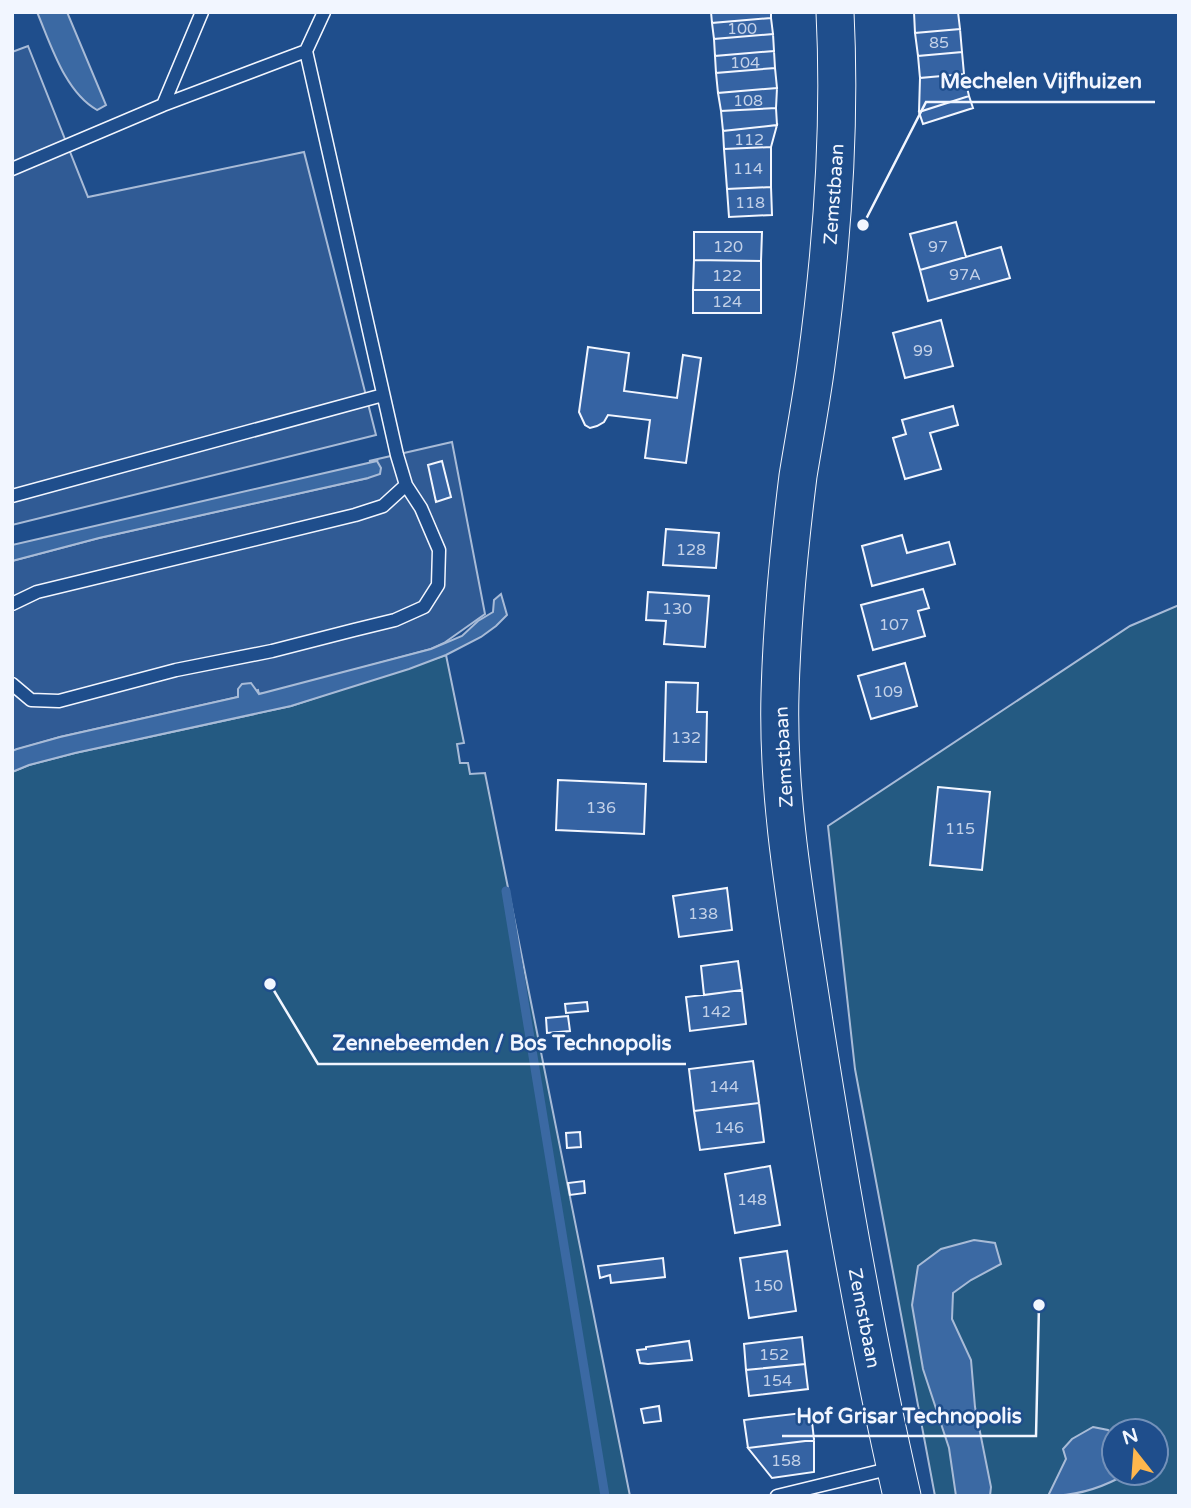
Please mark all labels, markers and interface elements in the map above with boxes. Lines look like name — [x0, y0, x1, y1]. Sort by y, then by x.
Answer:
house number: 100 — [727, 19, 757, 39]
house number: 85 — [929, 33, 949, 53]
house number: 104 — [730, 53, 760, 73]
callout: Mechelen Vijfhuizen — [926, 60, 1155, 102]
text: Mechelen Vijfhuizen — [940, 69, 1142, 94]
house number: 108 — [733, 91, 763, 111]
house number: 112 — [734, 130, 764, 150]
street label: Zemstbaan — [819, 143, 849, 245]
house number: 114 — [733, 159, 763, 179]
house number: 118 — [735, 193, 765, 213]
house number: 120 — [713, 237, 743, 257]
house number: 97 — [928, 237, 948, 257]
house number: 97A — [949, 265, 981, 285]
house number: 122 — [712, 266, 742, 286]
house number: 124 — [712, 292, 742, 312]
house number: 99 — [913, 341, 933, 361]
house number: 128 — [676, 540, 706, 560]
house number: 130 — [662, 599, 692, 619]
house number: 107 — [879, 615, 909, 635]
house number: 109 — [873, 682, 903, 702]
street label: Zemstbaan — [770, 706, 798, 808]
house number: 132 — [671, 728, 701, 748]
house number: 136 — [586, 798, 616, 818]
house number: 115 — [945, 819, 975, 839]
house number: 138 — [688, 904, 718, 924]
house number: 142 — [701, 1002, 731, 1022]
callout: Zennebeemden / Bos Technopolis — [318, 1022, 686, 1064]
text: Zennebeemden / Bos Technopolis — [332, 1031, 672, 1056]
house number: 144 — [709, 1077, 739, 1097]
house number: 146 — [714, 1118, 744, 1138]
house number: 148 — [737, 1190, 767, 1210]
street label: Zemstbaan — [844, 1266, 885, 1370]
house number: 150 — [753, 1276, 783, 1296]
house number: 152 — [759, 1345, 789, 1365]
house number: 154 — [762, 1371, 792, 1391]
callout: Hof Grisar Technopolis — [782, 1394, 1036, 1436]
text: Hof Grisar Technopolis — [796, 1404, 1022, 1429]
north arrow — [1100, 1417, 1170, 1487]
text: N — [1120, 1424, 1141, 1449]
house number: 158 — [771, 1451, 801, 1471]

